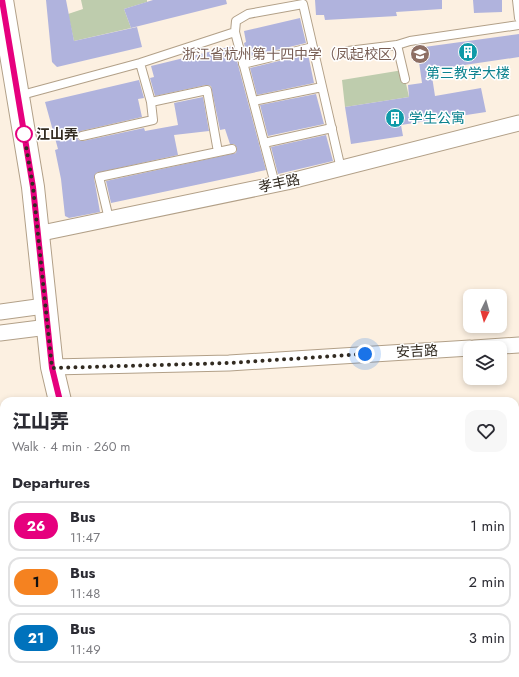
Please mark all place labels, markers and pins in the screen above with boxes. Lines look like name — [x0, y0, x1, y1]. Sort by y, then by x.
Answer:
building icon: 第三教学大楼 — [457, 41, 479, 63]
school or university icon: 浙江省杭州第十四中学（凤起校区） — [409, 43, 431, 65]
place label: 浙江省杭州第十四中学（凤起校区） — [182, 44, 406, 64]
place label: 第三教学大楼 — [426, 63, 510, 83]
building icon: 学生公寓 — [384, 107, 406, 129]
place label: 学生公寓 — [409, 108, 465, 128]
place label: 江山弄 — [36, 124, 78, 144]
marker: 江山弄 — [15, 125, 33, 143]

